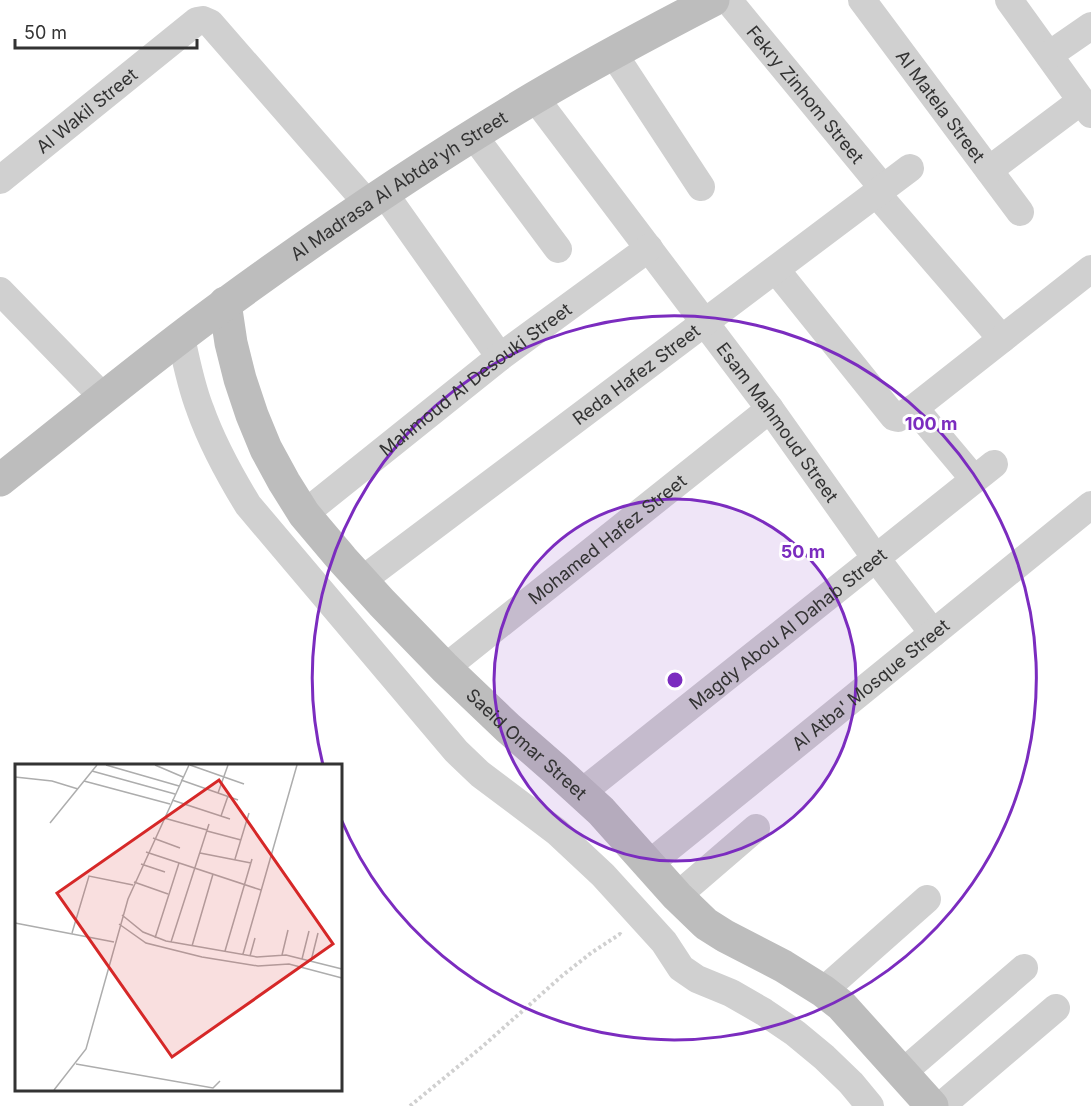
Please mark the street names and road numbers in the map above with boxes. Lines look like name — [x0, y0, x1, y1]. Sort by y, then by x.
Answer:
street label: Fekry Zinhom Street — [743, 21, 868, 167]
street label: Al Matela Street — [892, 46, 990, 166]
street label: Al Wakil Street — [32, 63, 141, 157]
street label: Al Madrasa Al Abtda'yh Street — [286, 106, 511, 264]
street label: Mahmoud Al Desouki Street — [375, 298, 575, 460]
street label: Reda Hafez Street — [568, 320, 704, 429]
street label: Esam Mahmoud Street — [713, 338, 843, 506]
street label: Mohamed Hafez Street — [524, 470, 690, 608]
street label: Magdy Abou Al Dahab Street — [685, 543, 890, 713]
street label: Al Atba' Mosque Street — [787, 614, 953, 754]
street label: Saeid Omar Street — [462, 684, 591, 804]

